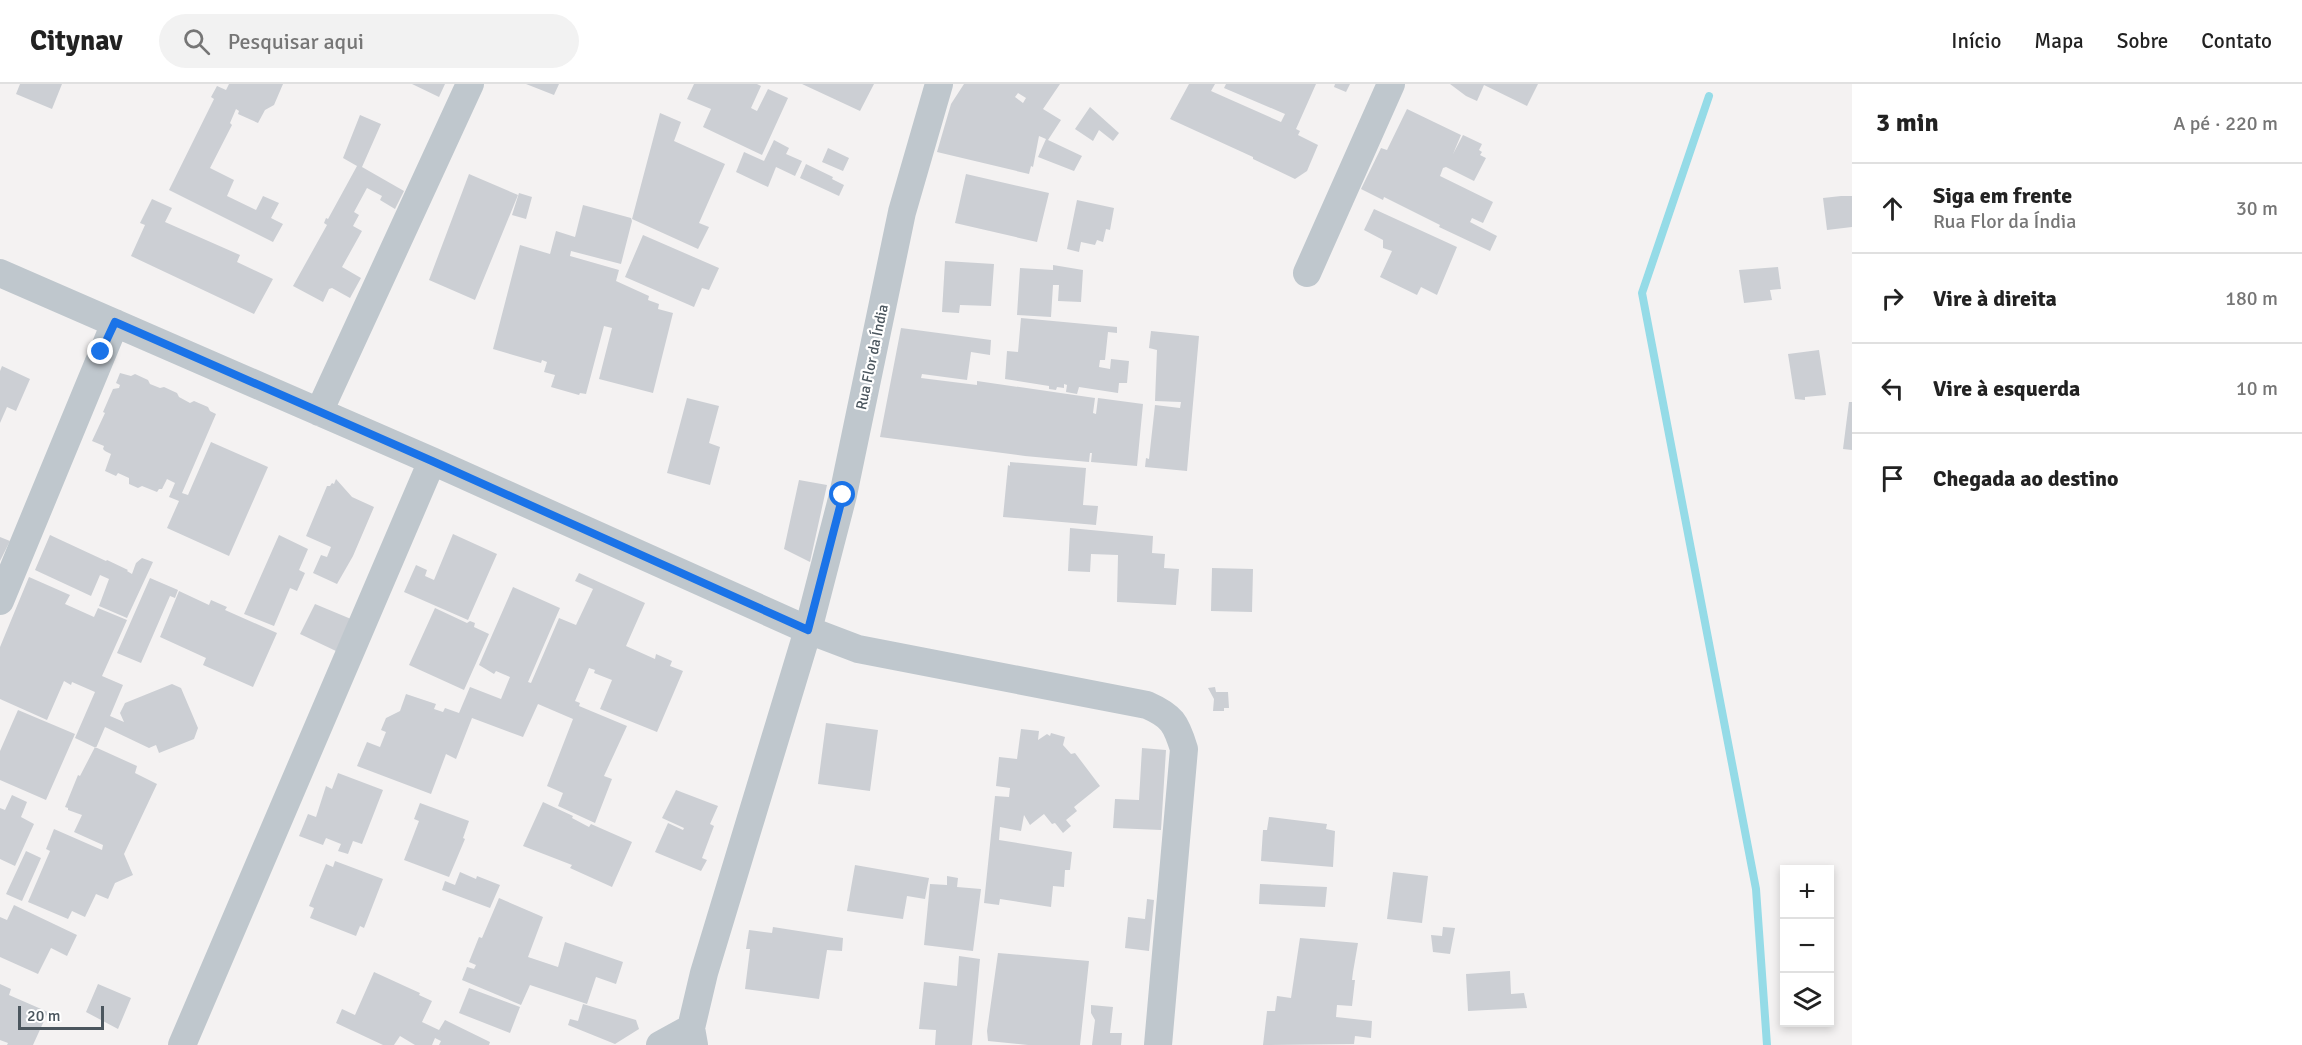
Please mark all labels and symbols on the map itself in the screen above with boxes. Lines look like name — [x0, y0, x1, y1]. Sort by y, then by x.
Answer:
street label: Rua Flor da Índia — [851, 302, 892, 411]
route end — [87, 338, 113, 364]
route start — [829, 481, 855, 507]
scale bar — [18, 1003, 104, 1030]

